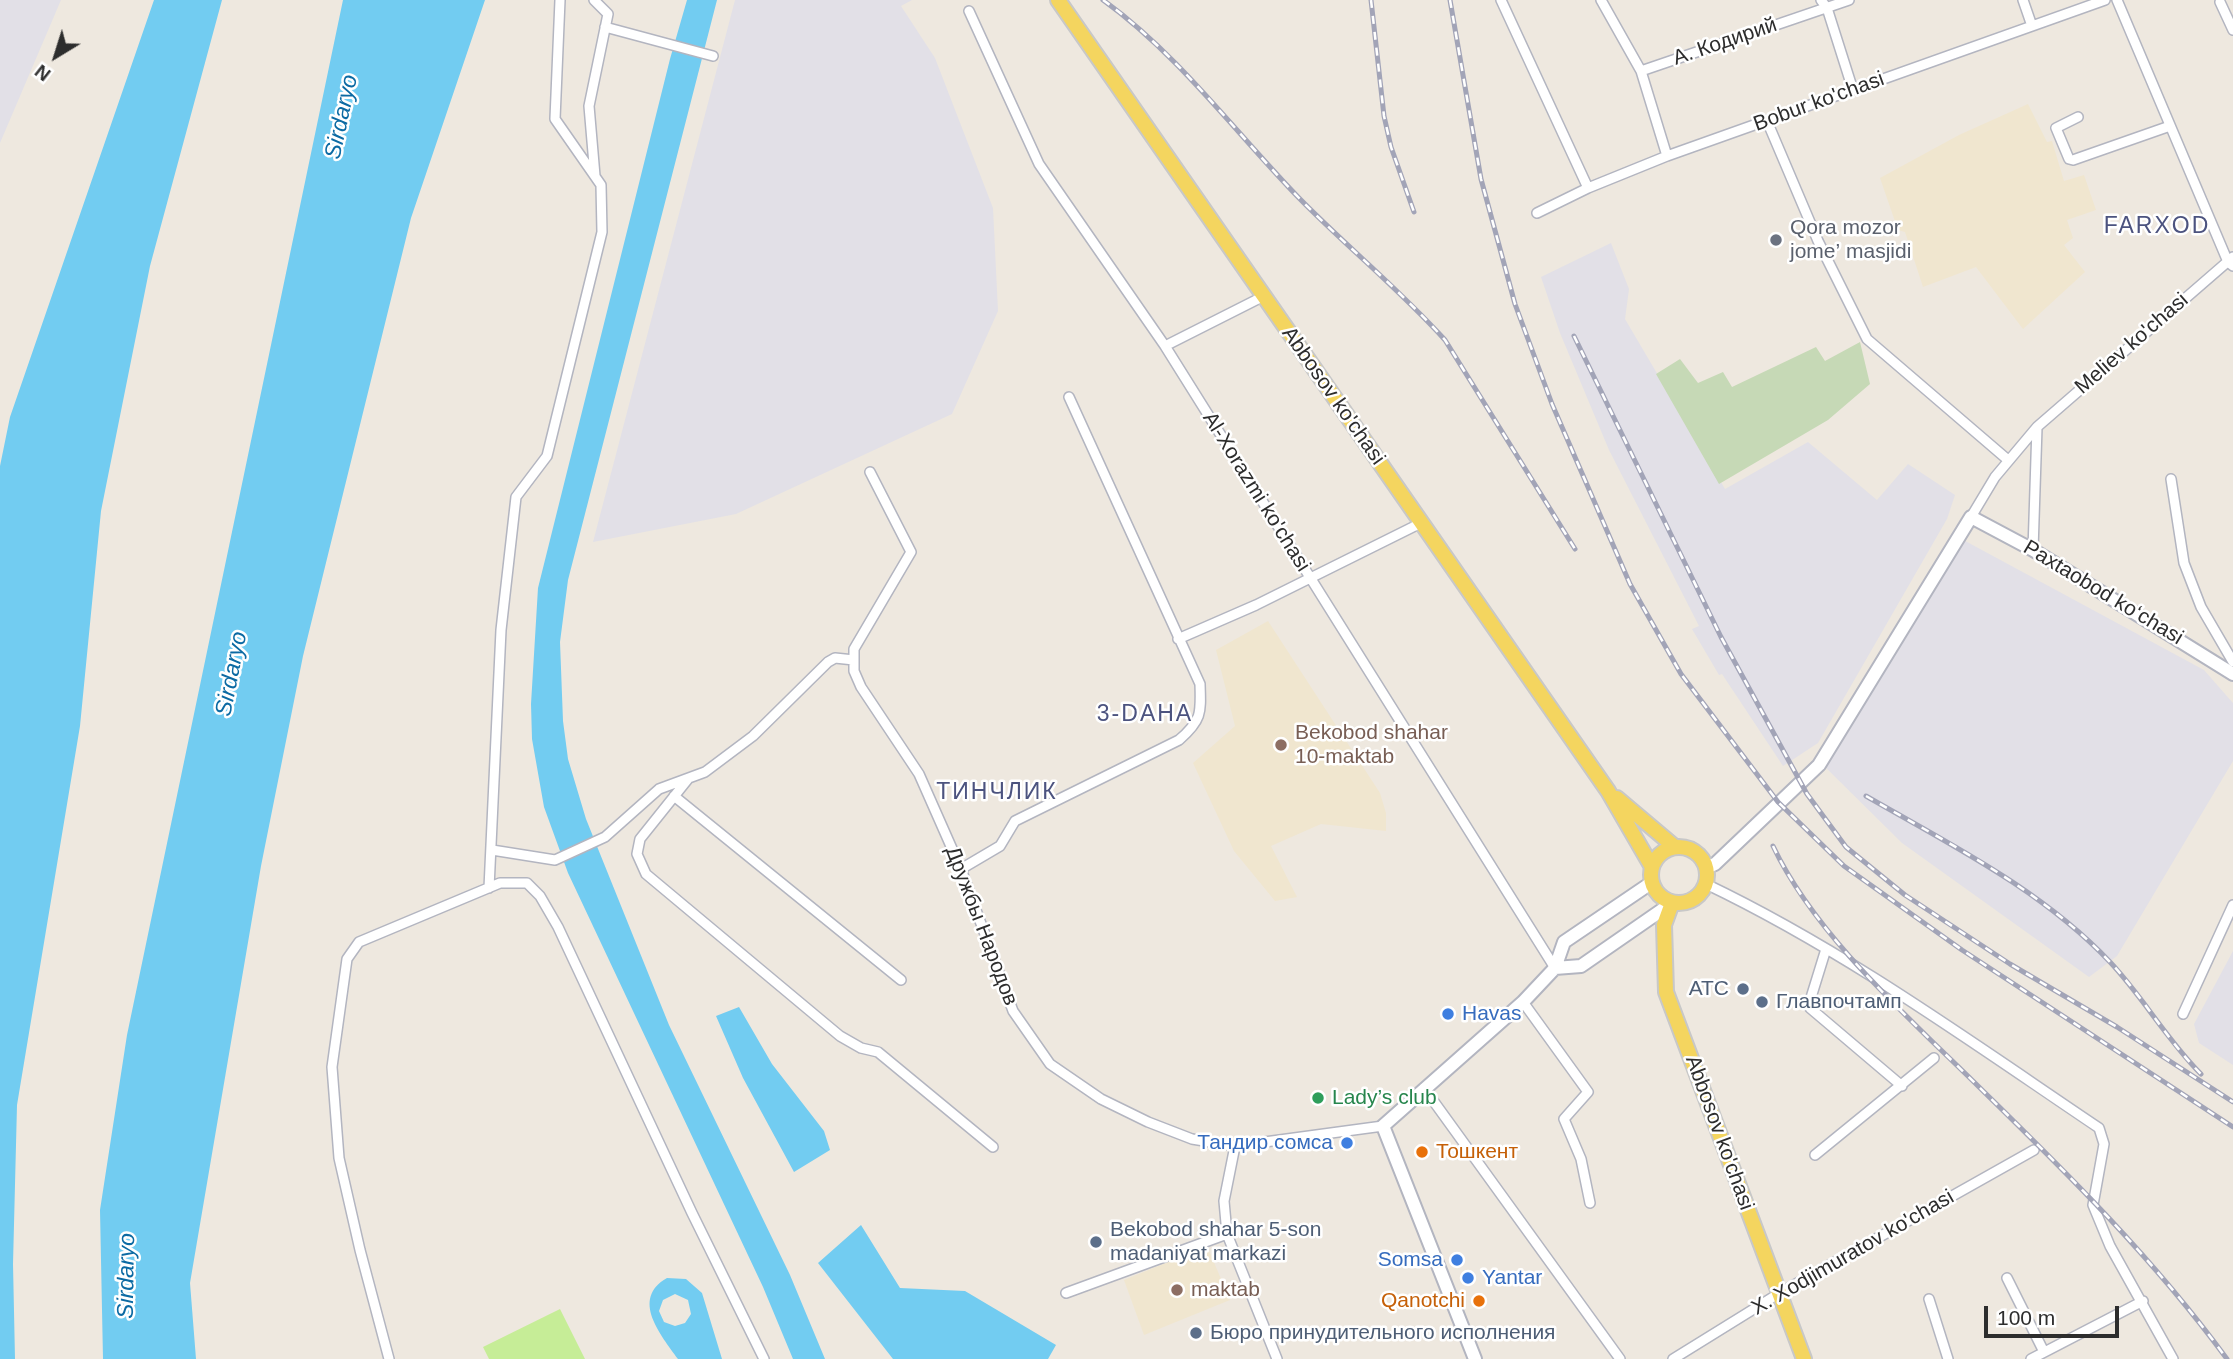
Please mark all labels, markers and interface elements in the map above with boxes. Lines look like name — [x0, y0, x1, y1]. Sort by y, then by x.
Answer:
street label: А. Кодирий — [1670, 12, 1780, 72]
north arrow — [21, 21, 91, 91]
text: N — [31, 60, 55, 85]
street label: Bobur ko'chasi — [1750, 67, 1888, 137]
water label: Sirdaryo — [320, 72, 364, 162]
district label: FARXOD — [2104, 213, 2210, 241]
place label: Qora mozor jome’ masjidi — [1790, 215, 1911, 265]
marker: Qora mozor jome’ masjidi — [1768, 232, 1784, 248]
street label: Meliev ko'chasi — [2070, 288, 2194, 400]
street label: Abbosov ko'chasi — [1276, 322, 1390, 470]
street label: Al-Xorazmi ko'chasi — [1197, 407, 1315, 577]
street label: Paxtaobod ko‘chasi — [2018, 535, 2188, 651]
water label: Sirdaryo — [210, 629, 254, 719]
district label: 3-DAHA — [1098, 701, 1192, 729]
place label: Bekobod shahar 10-maktab — [1295, 720, 1448, 770]
marker: Bekobod shahar 10-maktab — [1273, 737, 1289, 753]
district label: ТИНЧЛИК — [937, 779, 1057, 807]
street label: Дружбы Народов — [939, 843, 1023, 1009]
place label: АТС — [1689, 976, 1729, 1002]
marker: АТС — [1735, 981, 1751, 997]
place label: Главпочтамп — [1776, 989, 1902, 1015]
marker: Главпочтамп — [1754, 994, 1770, 1010]
place label: Havas — [1462, 1001, 1522, 1027]
marker: Havas — [1440, 1006, 1456, 1022]
street label: Abbosov ko'chasi — [1679, 1052, 1759, 1214]
place label: Lady’s club — [1332, 1085, 1437, 1111]
marker: Lady’s club — [1310, 1090, 1326, 1106]
place label: Тандир сомса — [1197, 1130, 1333, 1156]
marker: Тандир сомса — [1339, 1135, 1355, 1151]
place label: Тошкент — [1436, 1139, 1518, 1165]
marker: Тошкент — [1414, 1144, 1430, 1160]
street label: X. Xodjimuratov ko'chasi — [1747, 1185, 1959, 1321]
place label: Bekobod shahar 5-son madaniyat markazi — [1110, 1217, 1321, 1267]
water label: Sirdaryo — [112, 1233, 142, 1319]
marker: Bekobod shahar 5-son madaniyat markazi — [1088, 1234, 1104, 1250]
place label: Somsa — [1378, 1247, 1443, 1273]
marker: Somsa — [1449, 1252, 1465, 1268]
place label: Yantar — [1482, 1265, 1542, 1291]
marker: Yantar — [1460, 1270, 1476, 1286]
place label: maktab — [1191, 1277, 1260, 1303]
marker: maktab — [1169, 1282, 1185, 1298]
place label: Qanotchi — [1381, 1288, 1465, 1314]
scale bar — [1988, 1292, 2123, 1336]
marker: Qanotchi — [1471, 1293, 1487, 1309]
text: 100 m — [1997, 1306, 2055, 1329]
place label: Бюро принудительного исполнения — [1210, 1320, 1555, 1346]
marker: Бюро принудительного исполнения — [1188, 1325, 1204, 1341]

